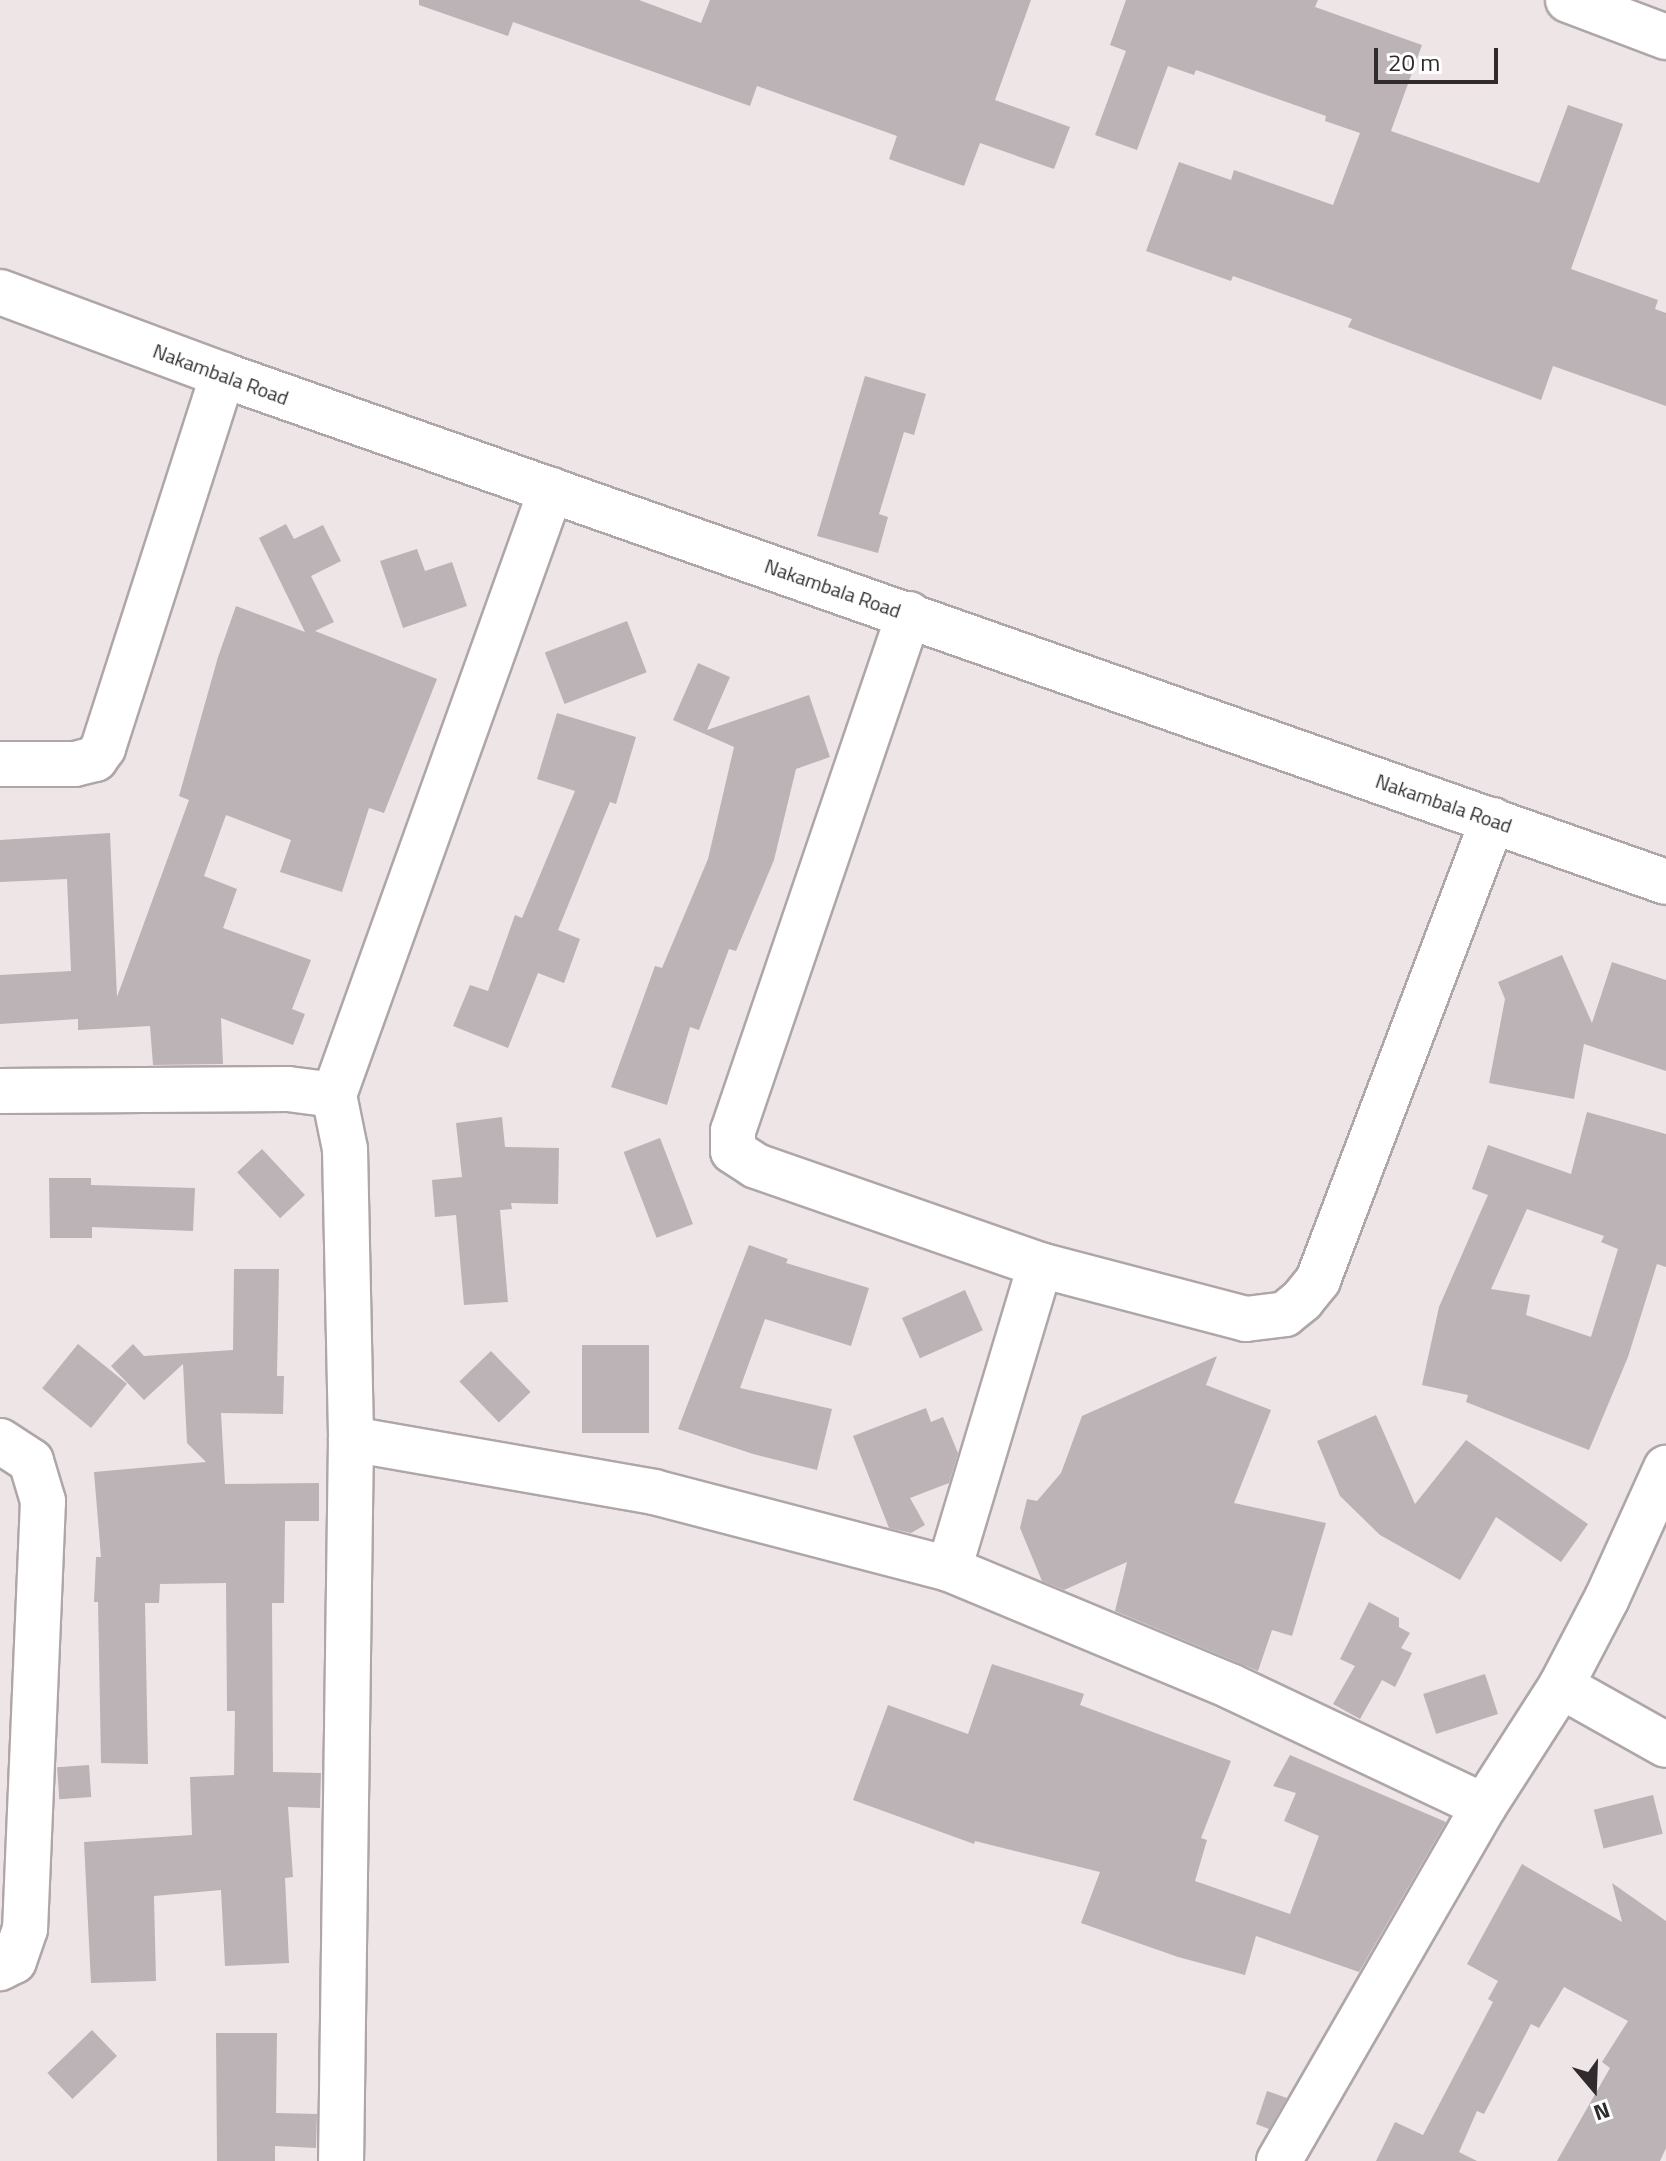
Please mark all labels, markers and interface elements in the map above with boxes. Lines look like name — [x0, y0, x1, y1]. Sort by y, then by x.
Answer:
scale bar — [1378, 32, 1502, 82]
text: 20 m — [1388, 44, 1440, 80]
street label: Nakambala Road — [150, 338, 292, 410]
street label: Nakambala Road — [762, 553, 904, 623]
street label: Nakambala Road — [1373, 768, 1515, 838]
north arrow — [1554, 2049, 1634, 2129]
text: N — [1589, 2093, 1615, 2130]

